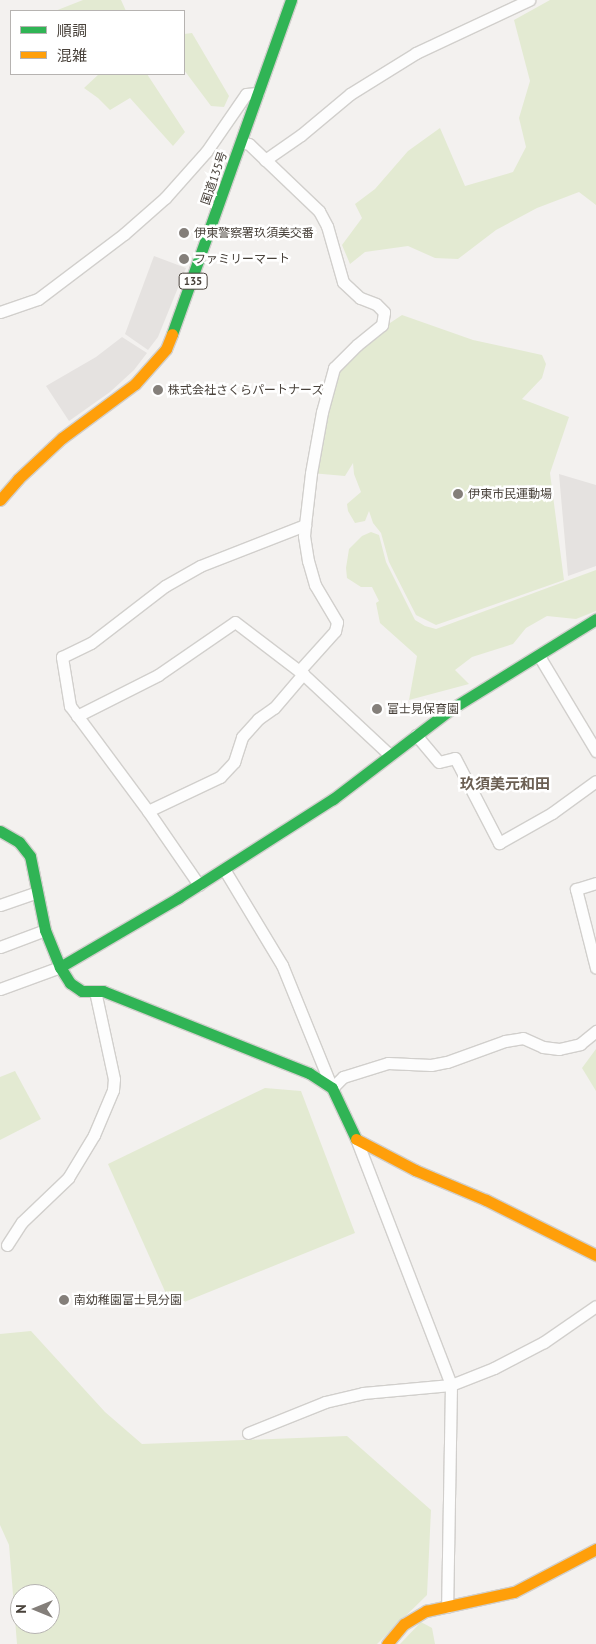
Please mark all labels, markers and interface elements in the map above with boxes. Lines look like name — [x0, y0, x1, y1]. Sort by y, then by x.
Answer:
legend — [10, 10, 185, 75]
text: 順調 — [57, 21, 87, 40]
text: 混雑 — [57, 46, 87, 65]
street label: 国道135号 — [198, 149, 230, 207]
place label: 伊東警察署玖須美交番 — [194, 226, 314, 240]
marker: 伊東警察署玖須美交番 — [178, 227, 190, 239]
place label: ファミリーマート — [194, 252, 290, 266]
marker: ファミリーマート — [178, 253, 190, 265]
road number: 135 — [178, 272, 208, 290]
place label: 株式会社さくらパートナーズ — [168, 383, 324, 397]
marker: 株式会社さくらパートナーズ — [152, 384, 164, 396]
place label: 伊東市民運動場 — [468, 487, 552, 501]
marker: 伊東市民運動場 — [452, 488, 464, 500]
place label: 富士見保育園 — [387, 702, 459, 716]
marker: 富士見保育園 — [371, 703, 383, 715]
district label: 玖須美元和田 — [460, 775, 550, 793]
place label: 南幼稚園富士見分園 — [74, 1293, 182, 1307]
marker: 南幼稚園富士見分園 — [58, 1294, 70, 1306]
north arrow — [10, 1584, 60, 1634]
text: N — [12, 1604, 30, 1614]

